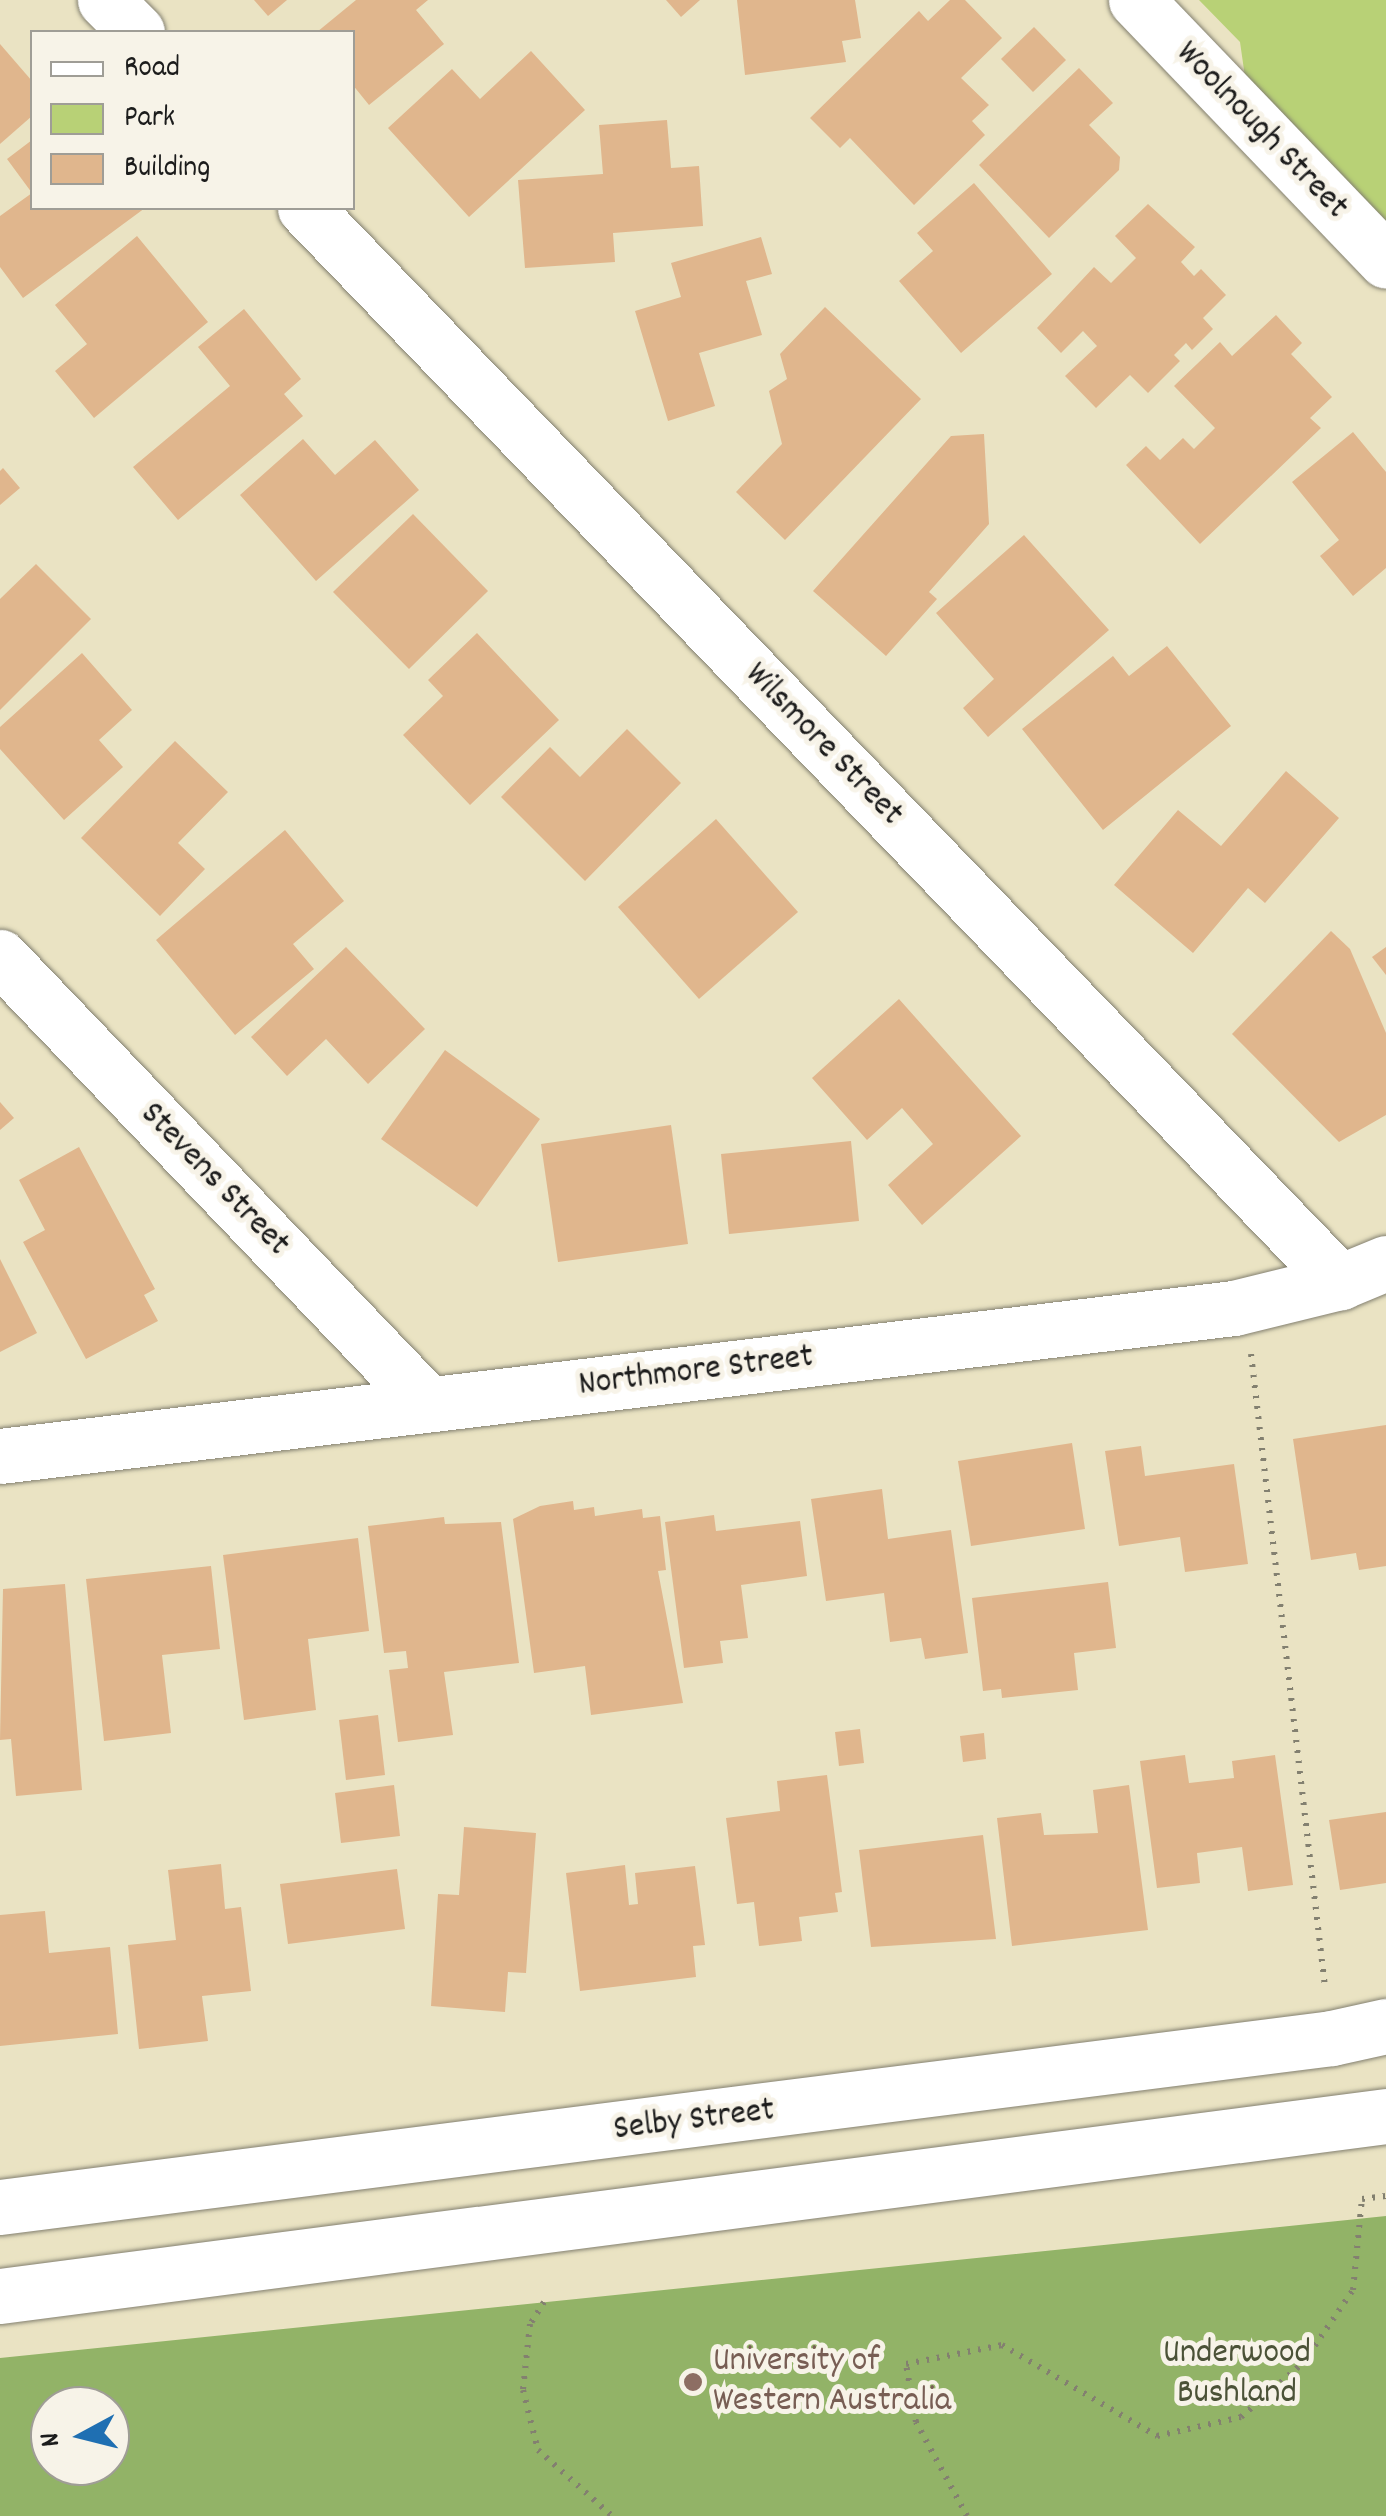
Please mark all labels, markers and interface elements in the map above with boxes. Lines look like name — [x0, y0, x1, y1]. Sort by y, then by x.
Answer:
legend — [30, 30, 355, 210]
street label: Woolnough Street — [1166, 33, 1356, 229]
text: Road — [124, 48, 180, 91]
text: Park — [124, 98, 175, 141]
text: Building — [124, 148, 210, 191]
street label: Wilsmore Street — [735, 655, 911, 835]
street label: Stevens Street — [130, 1094, 298, 1266]
street label: Northmore Street — [576, 1337, 816, 1407]
street label: Selby Street — [611, 2090, 777, 2152]
park label: Underwood Bushland — [1163, 2333, 1311, 2415]
place label: University of Western Australia — [713, 2341, 951, 2423]
marker: University of Western Australia — [682, 2371, 704, 2393]
north arrow — [30, 2386, 130, 2486]
text: N — [32, 2430, 73, 2449]

